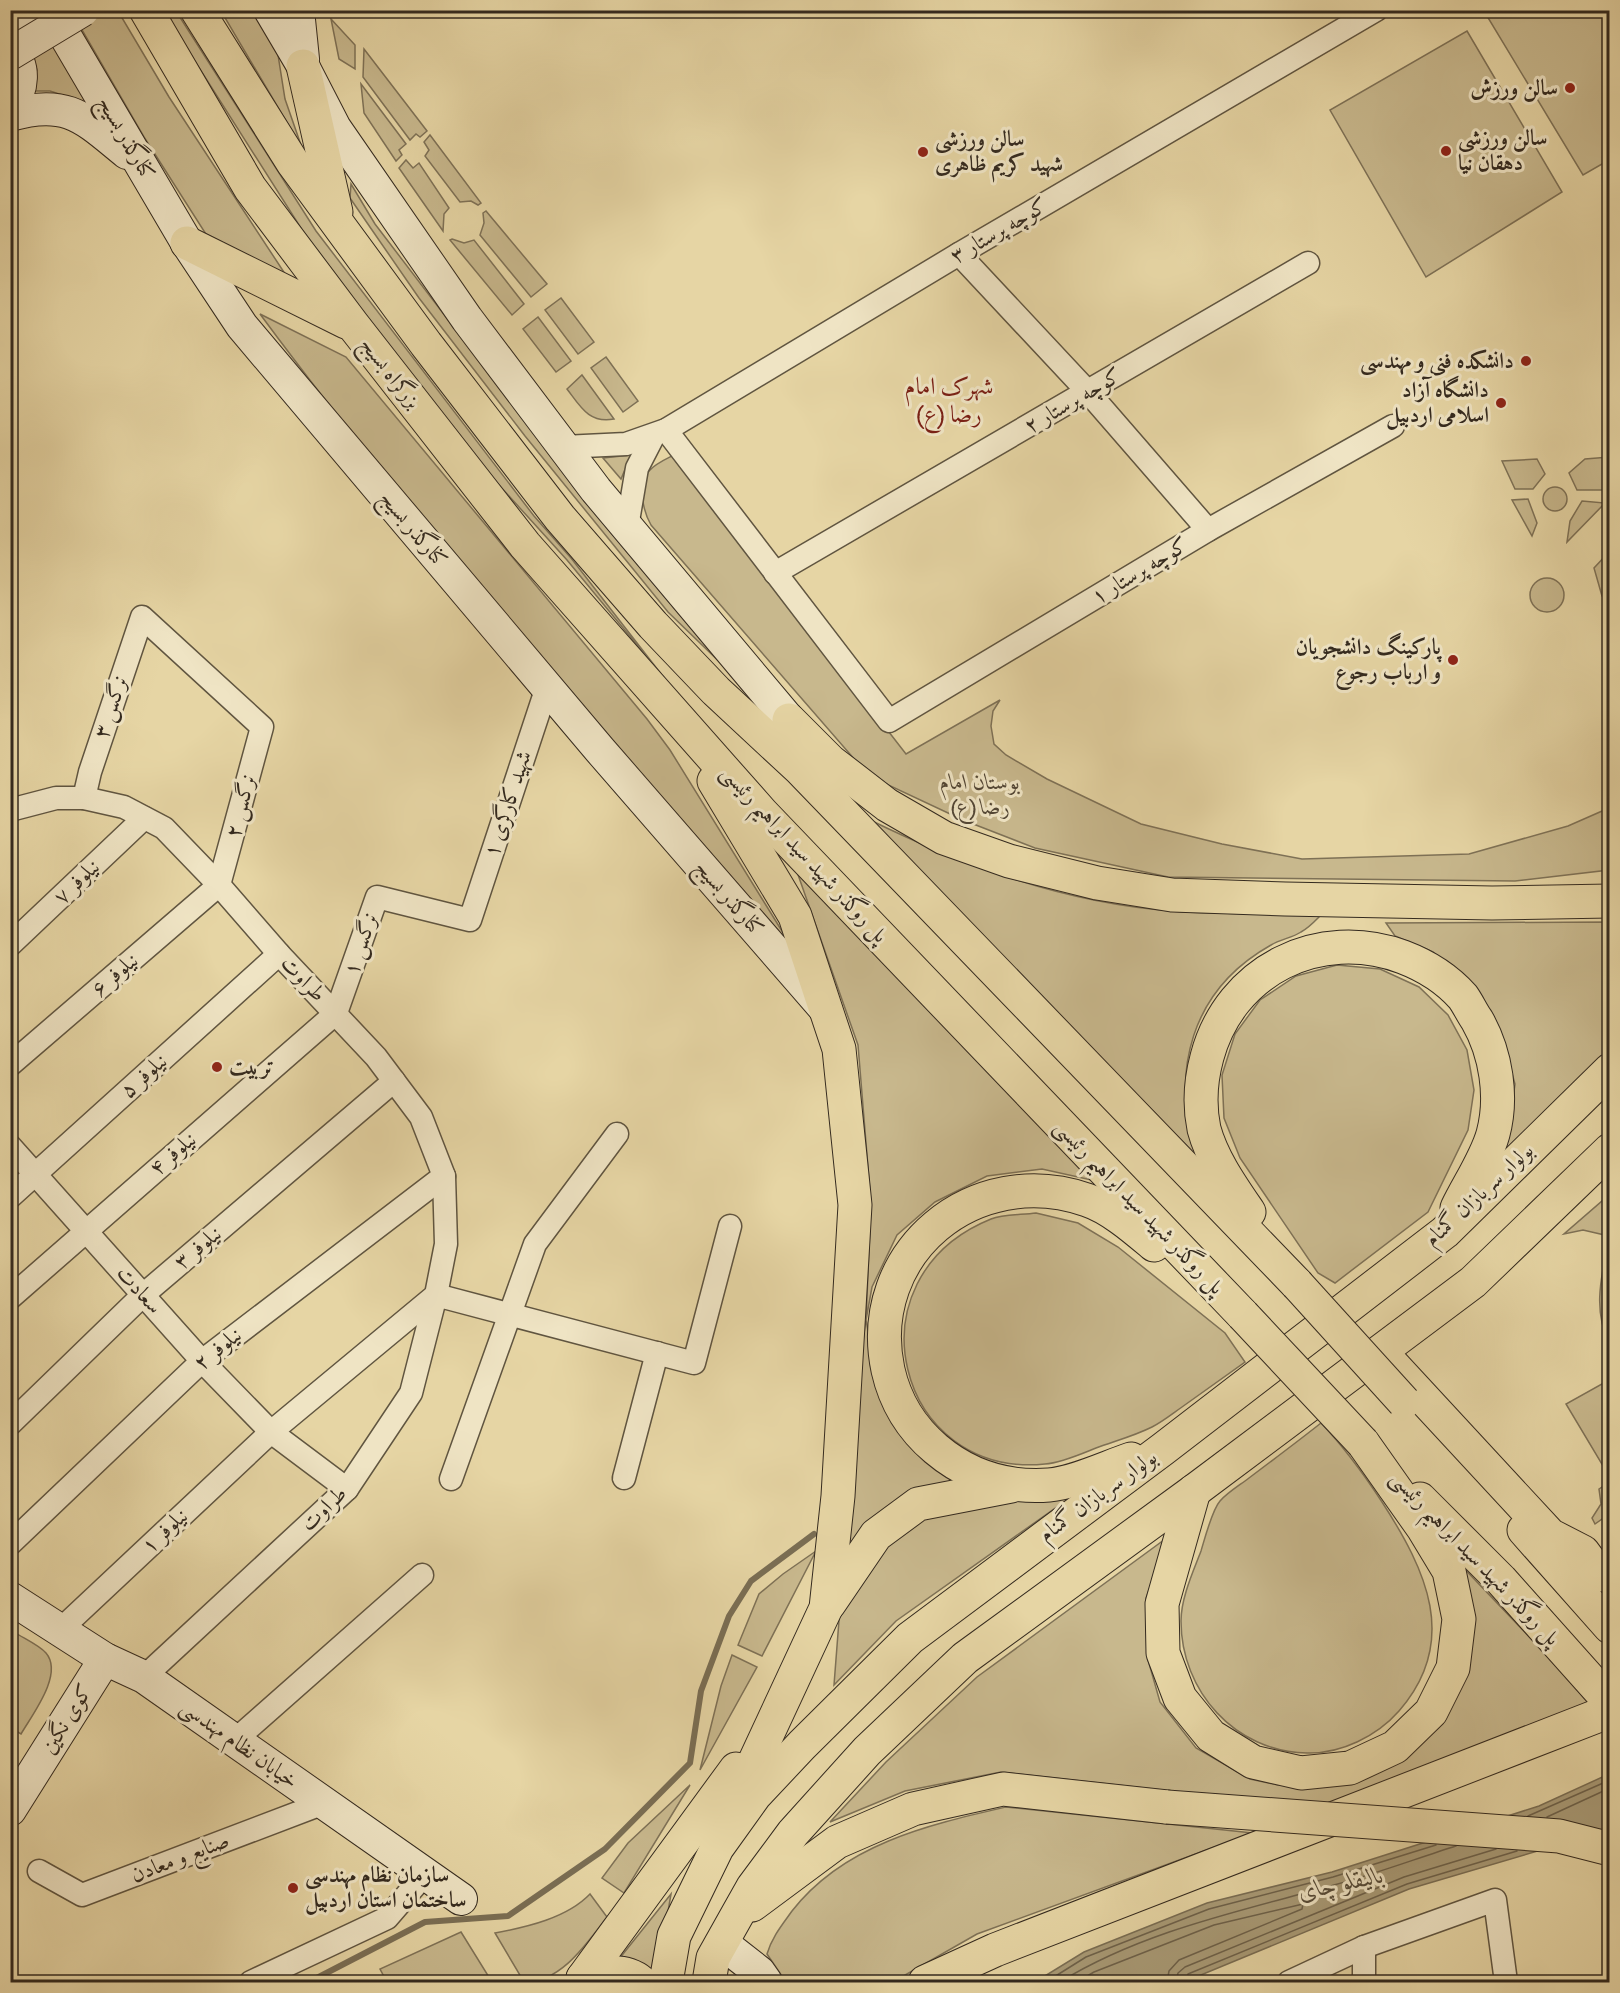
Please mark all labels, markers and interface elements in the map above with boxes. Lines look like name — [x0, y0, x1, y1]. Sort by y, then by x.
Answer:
place label: سالن ورزش — [1470, 75, 1558, 102]
marker: سالن ورزش — [1563, 81, 1577, 95]
street label: کنارگذر بسیج — [87, 90, 163, 187]
place label: سالن ورزشی دهقان نیا — [1458, 125, 1548, 177]
place label: سالن ورزشی شهید کریم ظاهری — [935, 126, 1063, 183]
marker: سالن ورزشی دهقان نیا — [1439, 144, 1453, 158]
marker: سالن ورزشی شهید کریم ظاهری — [916, 145, 930, 159]
street label: کوچه پرستار ۳ — [945, 192, 1053, 271]
street label: بزرگراه بسیج — [350, 330, 428, 418]
place label: دانشکده فنی و مهندسی — [1360, 348, 1514, 376]
marker: دانشکده فنی و مهندسی — [1519, 354, 1533, 368]
street label: کوچه پرستار ۲ — [1019, 362, 1127, 441]
district label: شهرک امام رضا (ع) — [905, 372, 993, 434]
place label: دانشگاه آزاد اسلامی اردبیل — [1386, 375, 1489, 430]
marker: دانشگاه آزاد اسلامی اردبیل — [1494, 396, 1508, 410]
street label: کنارگذر بسیج — [369, 483, 455, 576]
street label: کوچه پرستار ۱ — [1087, 532, 1194, 611]
place label: پارکینگ دانشجویان و ارباب رجوع — [1296, 632, 1443, 690]
marker: پارکینگ دانشجویان و ارباب رجوع — [1446, 653, 1460, 667]
street label: نرگس ۳ — [88, 672, 135, 742]
street label: شهید کارگری ۱ — [476, 747, 538, 861]
street label: پل روگذر شهید سید ابراهیم رئیسی — [709, 757, 897, 955]
park label: بوستان امام رضا (ع) — [940, 769, 1020, 825]
street label: نرگس ۲ — [220, 771, 263, 841]
street label: کنارگذر بسیج — [685, 852, 772, 945]
street label: نیلوفر ۷ — [48, 854, 106, 910]
street label: نرگس ۱ — [338, 909, 385, 979]
street label: نیلوفر ۶ — [86, 947, 144, 1003]
street label: طراوت — [275, 950, 331, 1008]
street label: نیلوفر ۵ — [115, 1048, 173, 1104]
place label: تربیت — [229, 1054, 274, 1081]
marker: تربیت — [210, 1060, 224, 1074]
street label: پل روگذر شهید سید ابراهیم رئیسی — [1043, 1112, 1233, 1306]
street label: نیلوفر ۴ — [144, 1126, 202, 1182]
street label: بولوار سربازان گمنام — [1418, 1137, 1543, 1256]
street label: نیلوفر ۳ — [169, 1220, 227, 1276]
street label: سعادت — [110, 1260, 168, 1320]
street label: نیلوفر ۲ — [189, 1322, 247, 1376]
street label: بولوار سربازان گمنام — [1033, 1443, 1166, 1552]
street label: پل روگذر شهید سید ابراهیم رئیسی — [1379, 1463, 1569, 1657]
street label: طراوت — [295, 1481, 353, 1537]
street label: نیلوفر ۱ — [136, 1503, 194, 1559]
street label: کوی نگین — [34, 1678, 99, 1759]
street label: خیابان نظام مهندسی — [172, 1693, 303, 1799]
street label: صنایع و معادن — [127, 1827, 235, 1894]
water label: بالیقلو چای — [1296, 1860, 1387, 1909]
place label: سازمان نظام مهندسی ساختمان استان اردبیل — [305, 1862, 467, 1915]
marker: سازمان نظام مهندسی ساختمان استان اردبیل — [286, 1881, 300, 1895]

